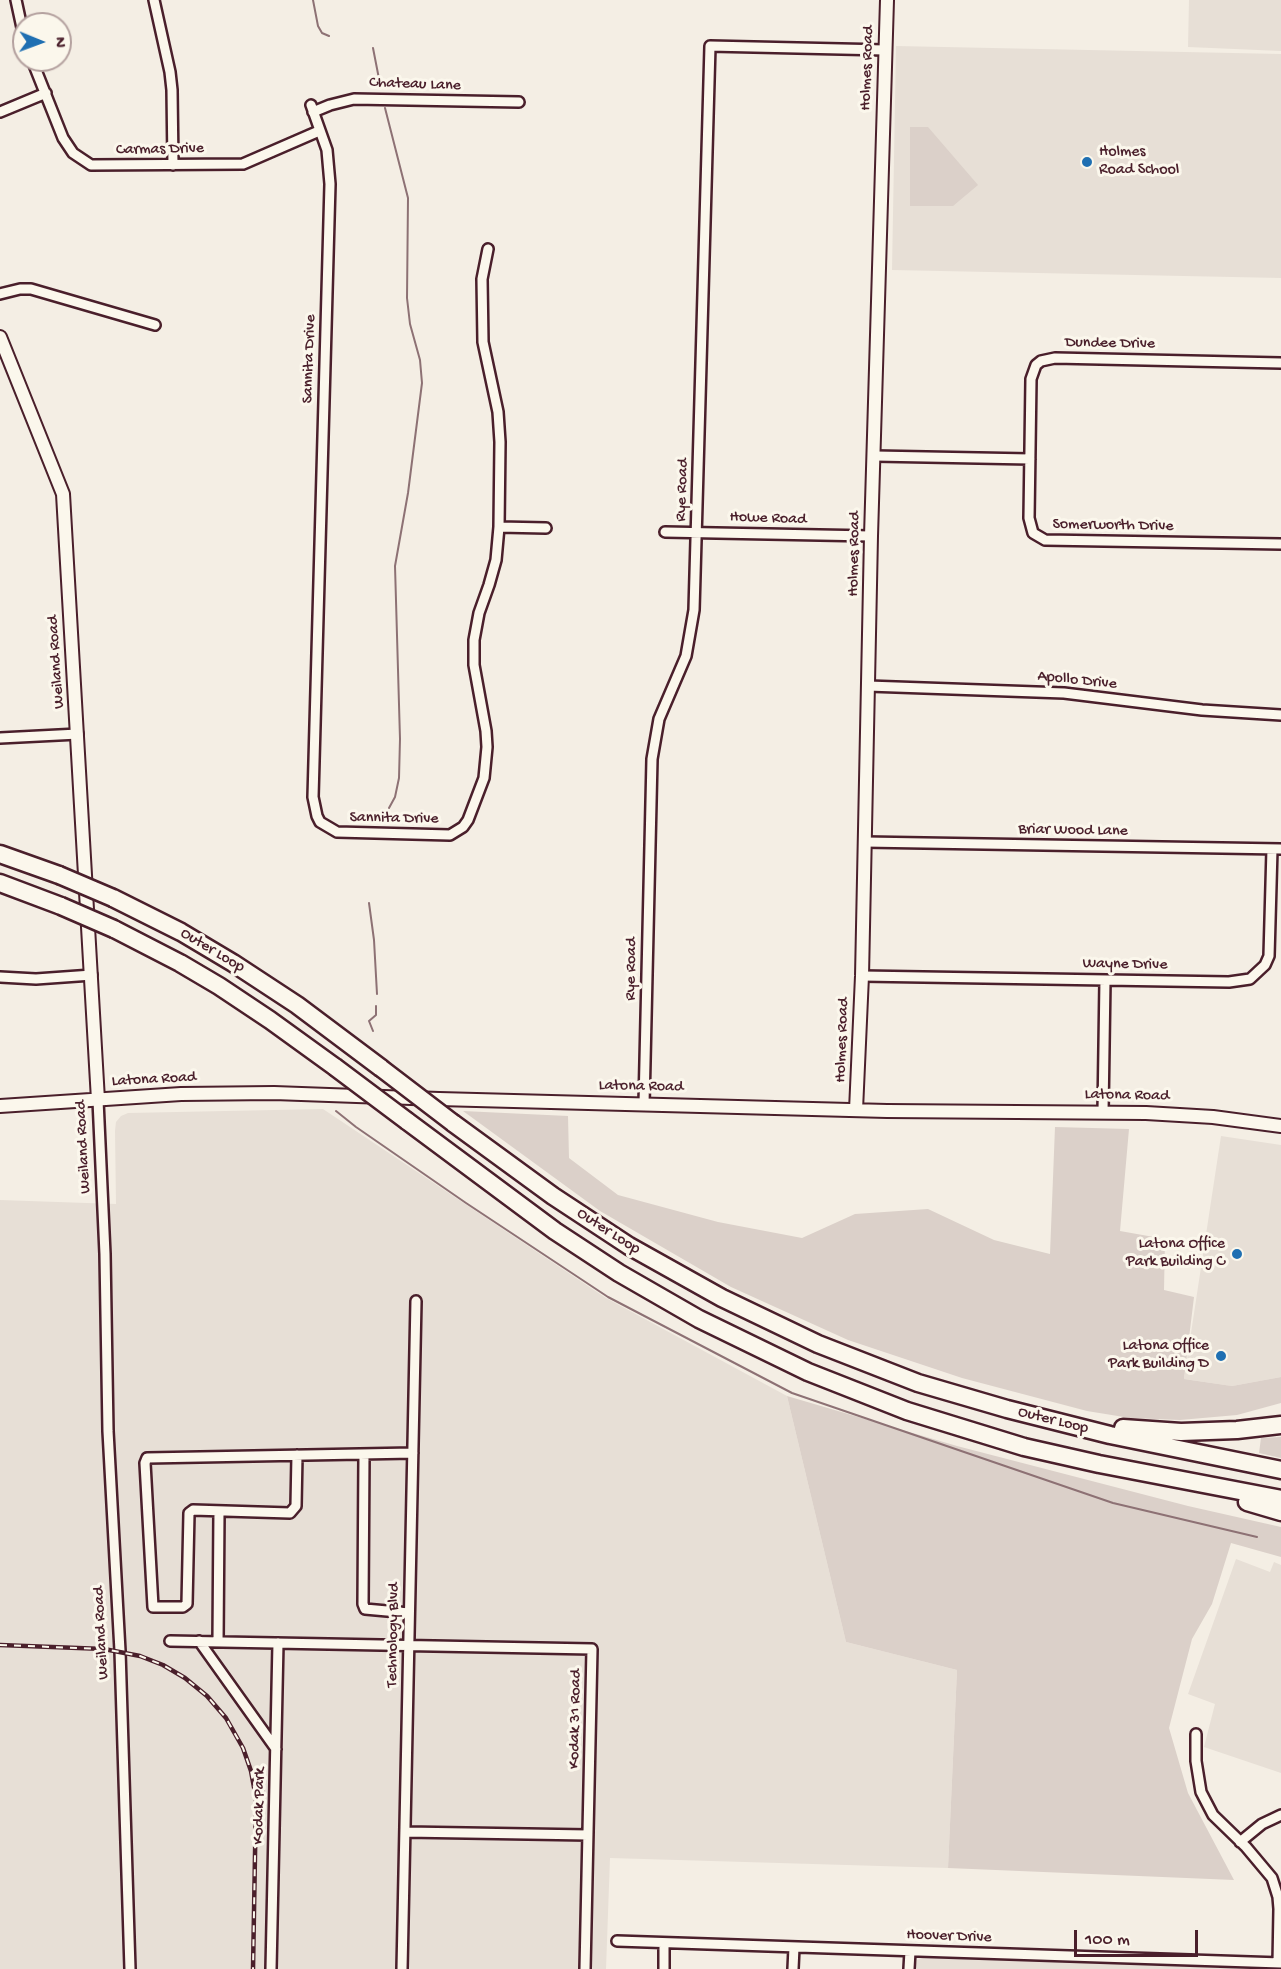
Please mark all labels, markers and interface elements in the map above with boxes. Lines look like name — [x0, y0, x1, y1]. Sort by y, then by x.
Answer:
north arrow — [12, 12, 72, 72]
street label: Holmes Road — [857, 25, 879, 111]
text: N — [49, 37, 68, 48]
street label: Chateau Lane — [369, 74, 461, 96]
street label: Carmas Drive — [116, 140, 204, 160]
place label: Holmes Road School — [1099, 143, 1179, 181]
marker: Holmes Road School — [1080, 155, 1094, 169]
street label: Sannita Drive — [299, 314, 321, 404]
street label: Dundee Drive — [1065, 334, 1155, 354]
street label: Rye Road — [672, 458, 694, 522]
street label: Howe Road — [729, 508, 807, 530]
street label: Holmes Road — [845, 511, 865, 597]
street label: Somerworth Drive — [1052, 515, 1174, 537]
street label: Weiland Road — [44, 615, 70, 709]
street label: Apollo Drive — [1036, 667, 1118, 695]
street label: Sannita Drive — [349, 809, 439, 829]
street label: Briar Wood Lane — [1018, 820, 1128, 842]
street label: Outer Loop — [176, 924, 248, 978]
street label: Rye Road — [622, 937, 642, 1001]
street label: Wayne Drive — [1082, 955, 1168, 975]
street label: Holmes Road — [832, 997, 854, 1083]
street label: Latona Road — [111, 1068, 197, 1092]
street label: Latona Road — [598, 1077, 684, 1097]
street label: Latona Road — [1084, 1086, 1170, 1106]
street label: Weiland Road — [72, 1100, 96, 1194]
street label: Outer Loop — [573, 1204, 643, 1260]
place label: Latona Office Park Building C — [1126, 1235, 1225, 1273]
marker: Latona Office Park Building C — [1230, 1247, 1244, 1261]
place label: Latona Office Park Building D — [1108, 1337, 1209, 1375]
marker: Latona Office Park Building D — [1214, 1349, 1228, 1363]
street label: Outer Loop — [1016, 1403, 1090, 1439]
street label: Technology Blvd — [383, 1582, 405, 1688]
street label: Weiland Road — [90, 1586, 114, 1680]
street label: Kodak 31 Road — [566, 1669, 586, 1769]
street label: Kodak Park — [250, 1767, 270, 1845]
scale bar — [1077, 1918, 1202, 1956]
street label: Hoover Drive — [906, 1926, 992, 1948]
text: 100 m — [1085, 1930, 1130, 1951]

